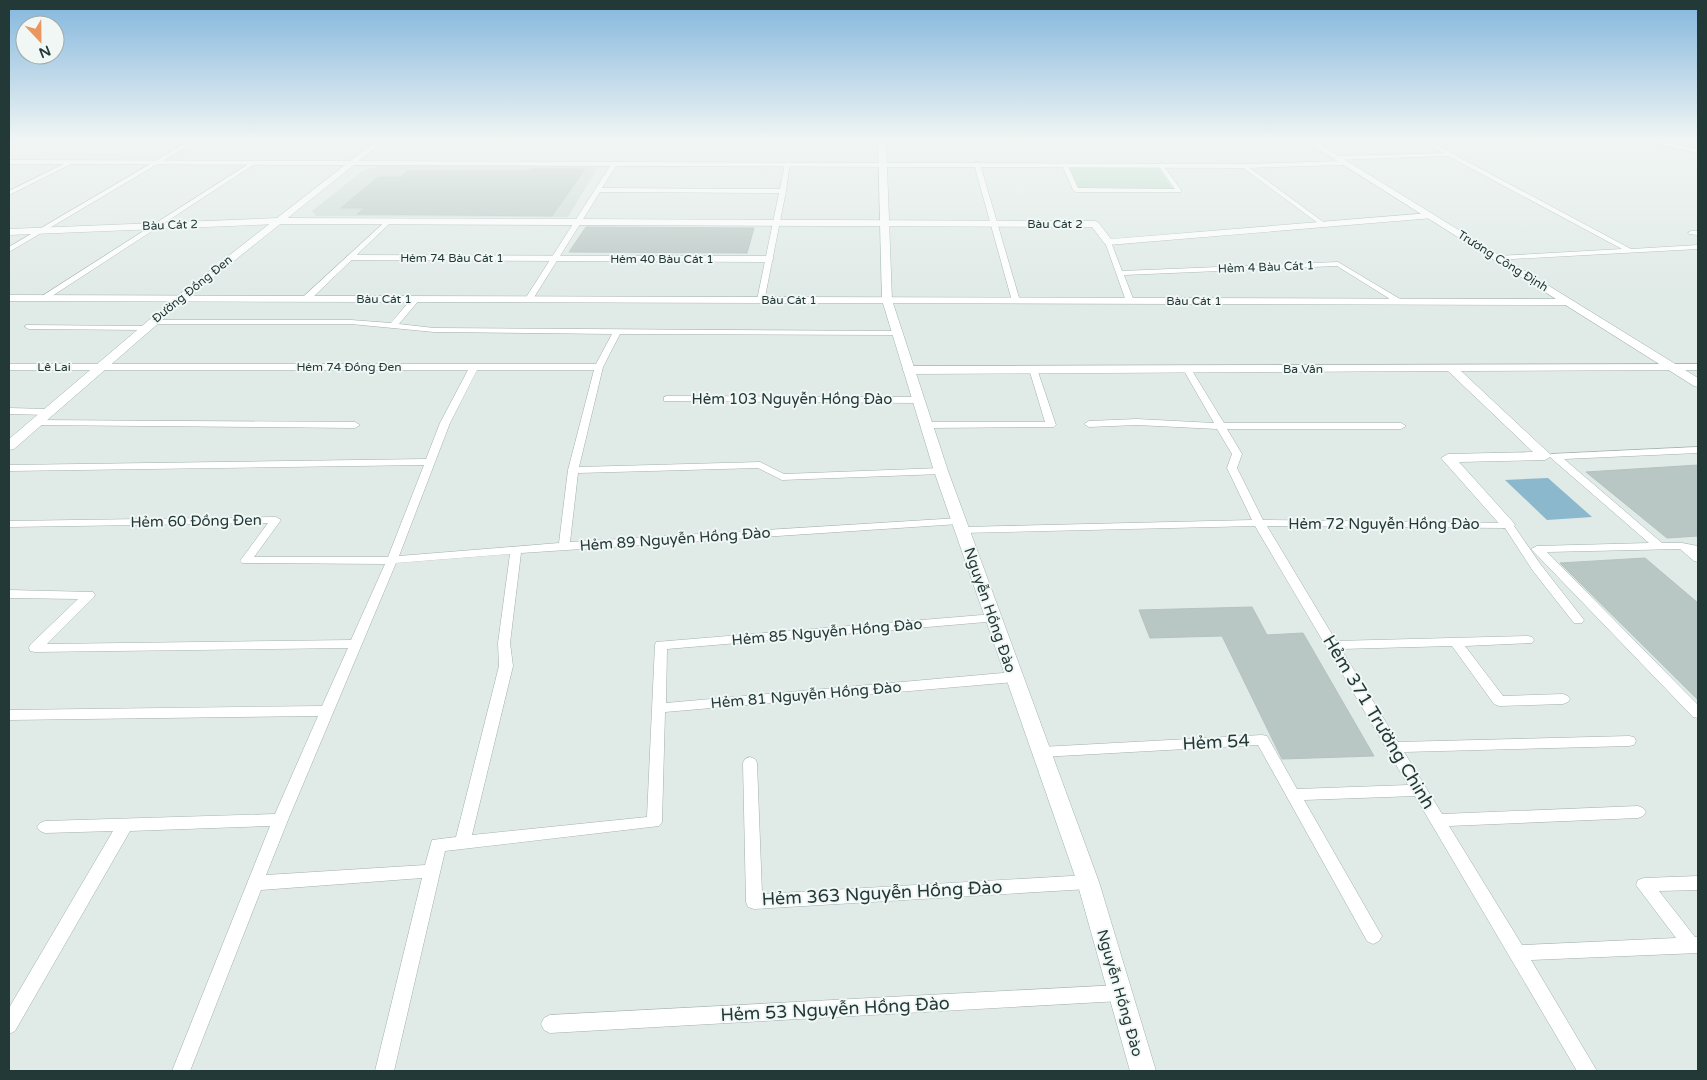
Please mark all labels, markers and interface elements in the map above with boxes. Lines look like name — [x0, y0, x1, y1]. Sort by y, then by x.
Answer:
north arrow — [15, 15, 65, 65]
text: N — [36, 42, 53, 62]
street label: Bàu Cát 2 — [142, 217, 198, 233]
street label: Bàu Cát 2 — [1027, 217, 1083, 231]
street label: Trương Công Định — [1455, 228, 1551, 294]
street label: Hẻm 74 Bàu Cát 1 — [400, 251, 504, 265]
street label: Đường Đồng Đen — [149, 252, 235, 326]
street label: Hẻm 40 Bàu Cát 1 — [610, 252, 714, 266]
street label: Hẻm 4 Bàu Cát 1 — [1218, 258, 1314, 276]
street label: Bàu Cát 1 — [356, 292, 412, 306]
street label: Bàu Cát 1 — [761, 293, 817, 307]
street label: Bàu Cát 1 — [1166, 294, 1222, 308]
street label: Lê Lai — [37, 360, 71, 374]
street label: Hẻm 74 Đồng Đen — [296, 360, 402, 374]
street label: Ba Vân — [1283, 362, 1323, 376]
street label: Hẻm 103 Nguyễn Hồng Đào — [692, 390, 892, 408]
street label: Hẻm 60 Đồng Đen — [130, 511, 262, 531]
street label: Hẻm 72 Nguyễn Hồng Đào — [1288, 515, 1480, 533]
street label: Hẻm 89 Nguyễn Hồng Đào — [579, 523, 771, 555]
street label: Nguyễn Hồng Đào — [960, 545, 1020, 675]
street label: Hẻm 85 Nguyễn Hồng Đào — [731, 615, 923, 649]
street label: Hẻm 371 Trường Chinh — [1318, 631, 1440, 813]
street label: Hẻm 81 Nguyễn Hồng Đào — [710, 678, 902, 712]
street label: Hẻm 54 — [1182, 729, 1250, 755]
street label: Hẻm 363 Nguyễn Hồng Đào — [761, 876, 1003, 910]
street label: Nguyễn Hồng Đào — [1093, 927, 1147, 1059]
street label: Hẻm 53 Nguyễn Hồng Đào — [720, 992, 950, 1026]

